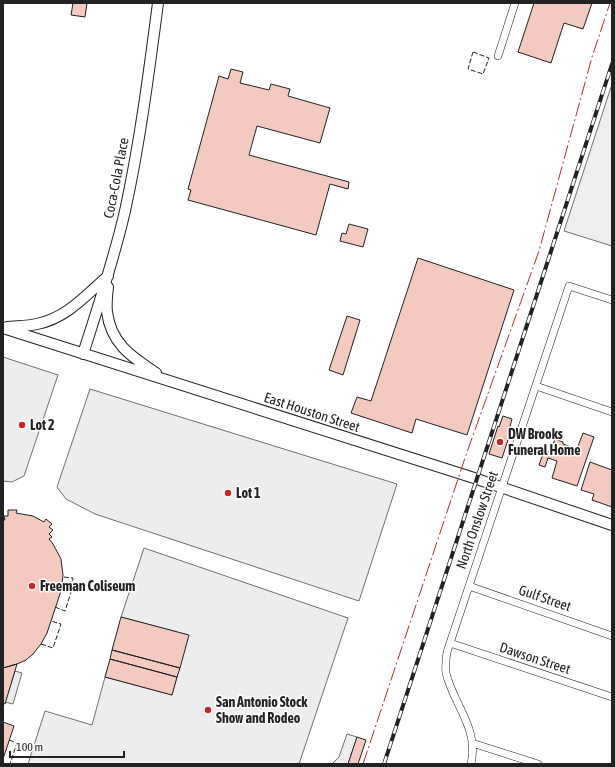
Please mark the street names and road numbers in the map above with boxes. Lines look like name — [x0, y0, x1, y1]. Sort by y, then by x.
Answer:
street label: Coca-Cola Place — [100, 136, 132, 220]
street label: East Houston Street — [262, 389, 362, 435]
street label: North Onslow Street — [453, 469, 501, 571]
street label: Gulf Street — [517, 582, 573, 614]
street label: Dawson Street — [498, 639, 572, 677]

